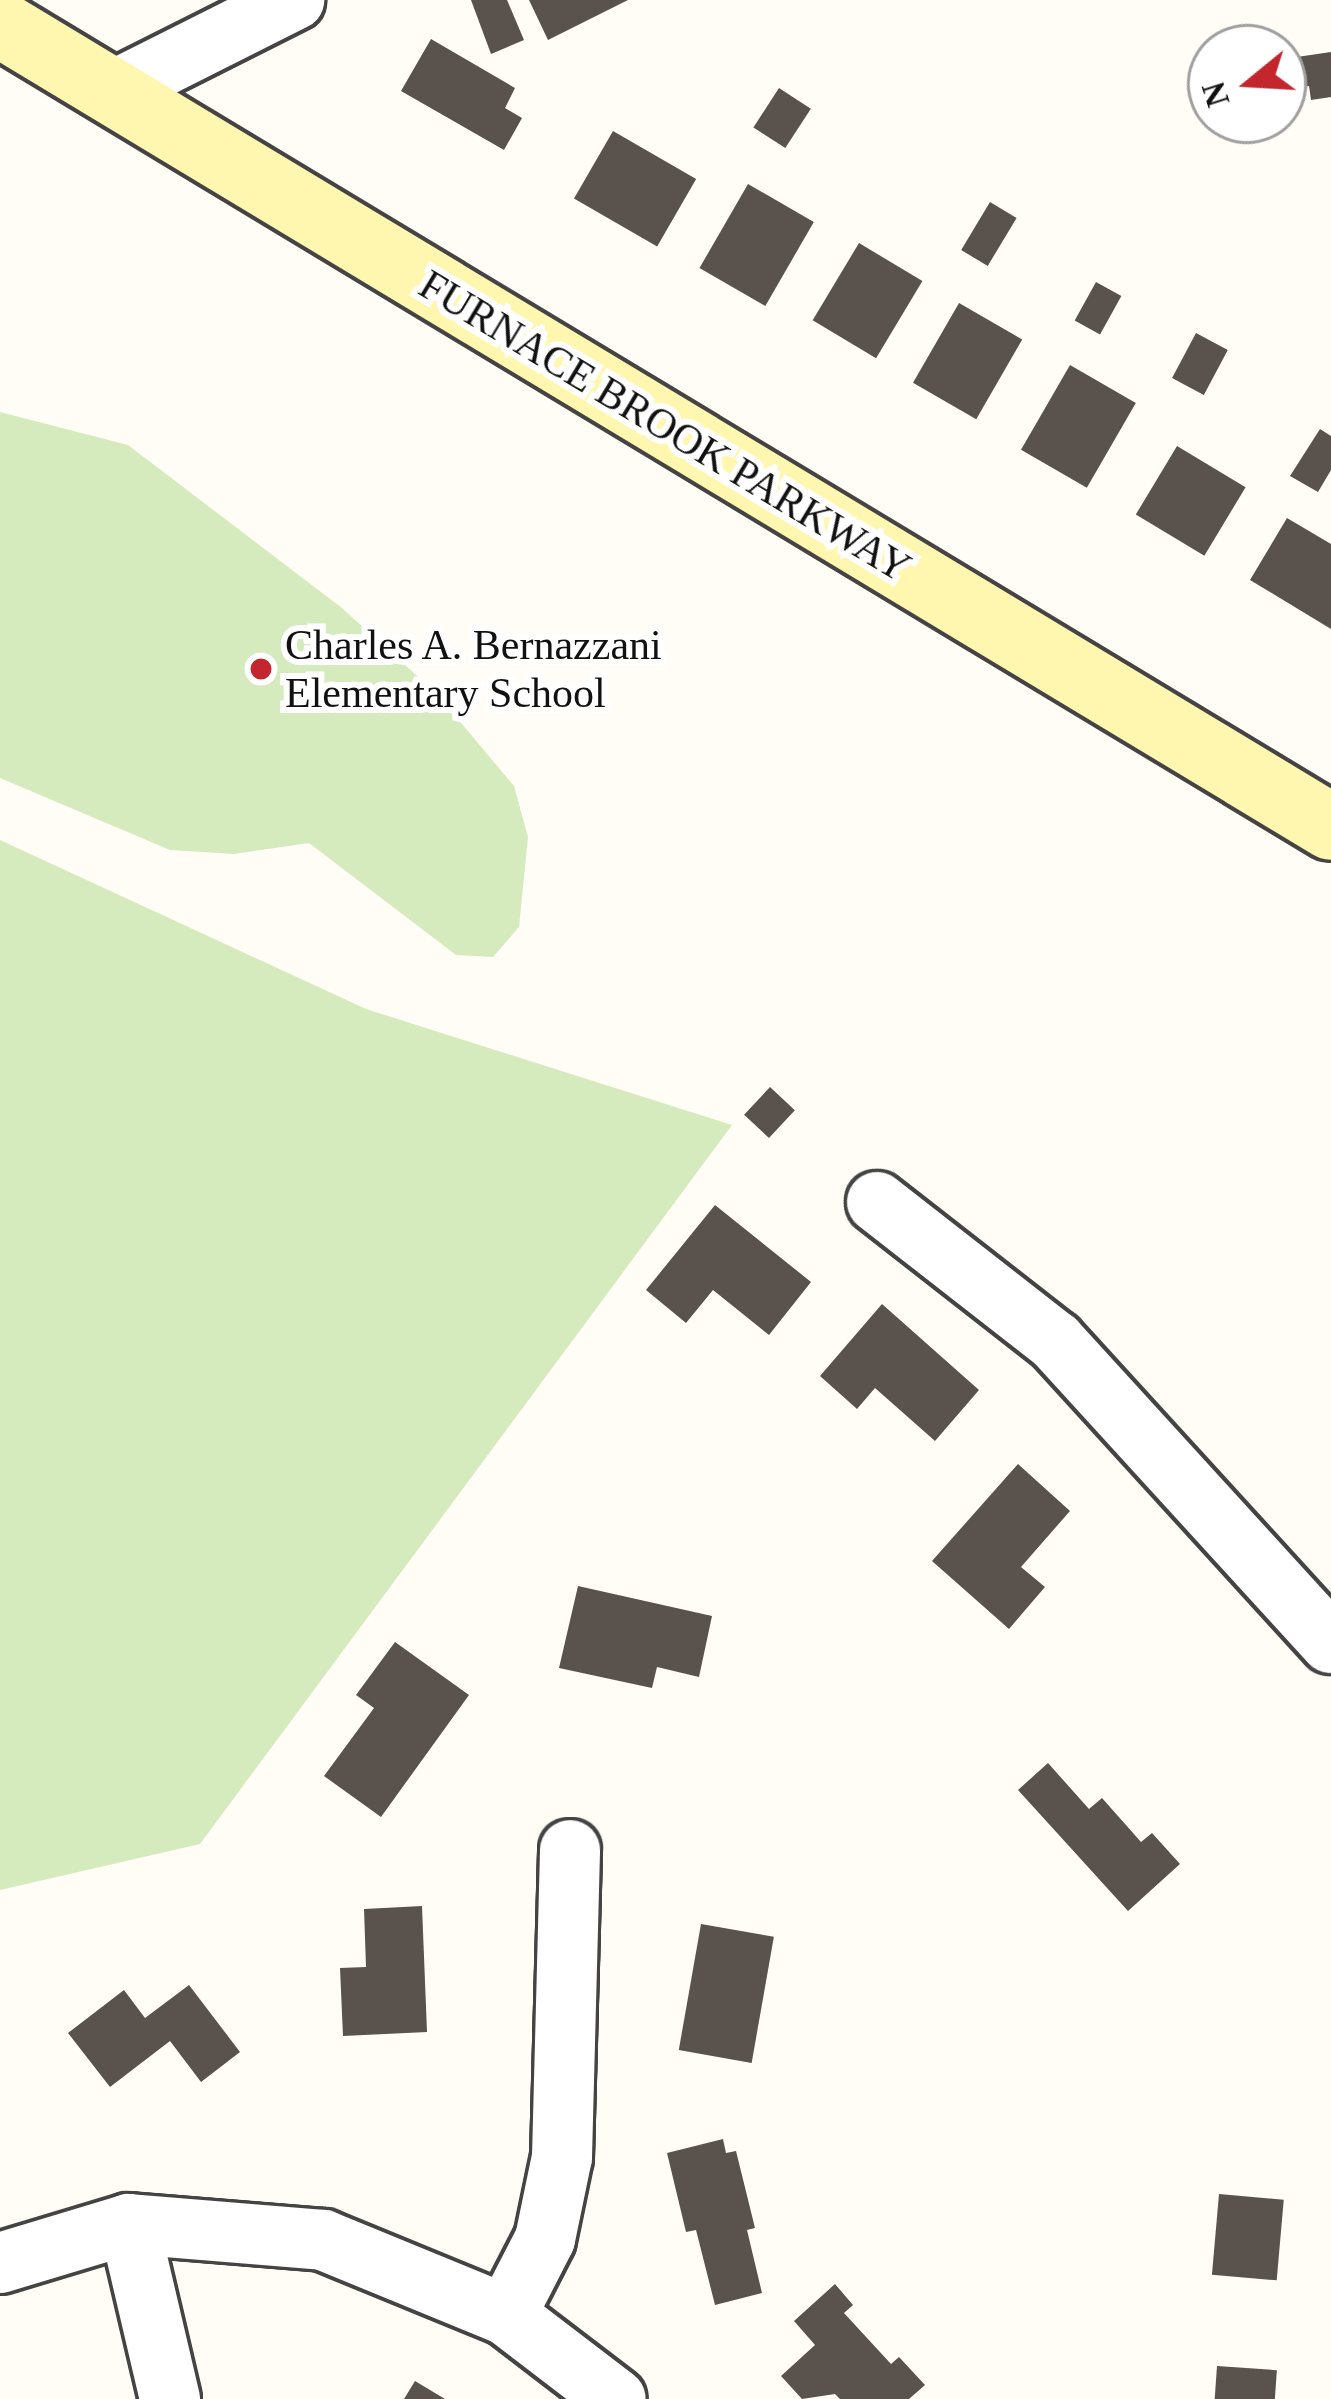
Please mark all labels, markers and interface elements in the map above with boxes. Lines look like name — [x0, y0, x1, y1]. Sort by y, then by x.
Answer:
north arrow — [1187, 24, 1307, 144]
text: N — [1195, 77, 1236, 111]
street label: FURNACE BROOK PARKWAY — [410, 259, 920, 593]
place label: Charles A. Bernazzani Elementary School — [285, 620, 664, 718]
marker: Charles A. Bernazzani Elementary School — [248, 656, 274, 682]

